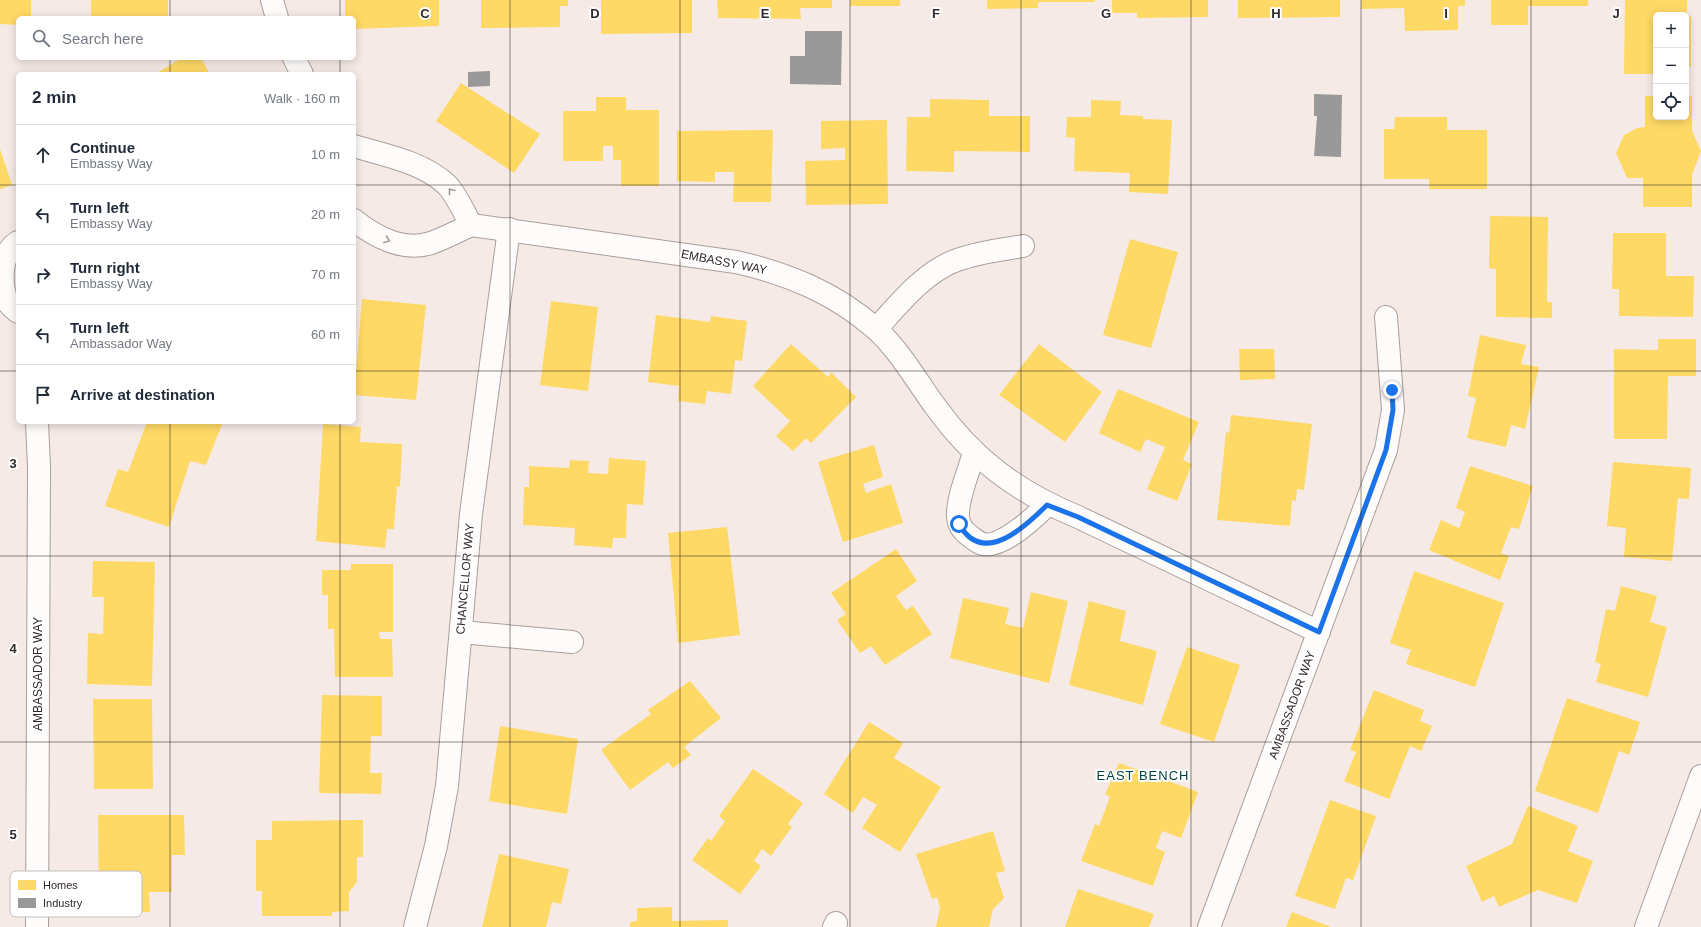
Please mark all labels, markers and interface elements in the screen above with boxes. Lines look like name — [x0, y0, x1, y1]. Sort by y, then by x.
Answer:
text: C — [420, 6, 430, 21]
text: D — [590, 6, 600, 21]
text: E — [761, 6, 770, 21]
text: F — [932, 6, 940, 21]
text: G — [1101, 6, 1111, 21]
text: H — [1271, 6, 1281, 21]
text: I — [1444, 6, 1448, 21]
text: J — [1612, 6, 1620, 21]
map controls — [1653, 12, 1689, 120]
button: + — [1653, 12, 1689, 48]
search box — [16, 16, 356, 60]
icon: search — [30, 27, 52, 49]
text: Search here — [62, 30, 144, 47]
button: − — [1653, 48, 1689, 84]
button: locate — [1653, 84, 1689, 120]
text: 2 min — [32, 88, 76, 107]
text: Walk · 160 m — [264, 91, 340, 106]
text: Continue — [70, 139, 135, 156]
icon: ahead — [32, 144, 54, 166]
text: 10 m — [311, 147, 340, 162]
text: Embassy Way — [70, 156, 153, 171]
one-way arrow — [449, 189, 456, 196]
text: Turn left — [70, 199, 129, 216]
icon: left — [32, 204, 54, 226]
text: 20 m — [311, 207, 340, 222]
text: Embassy Way — [70, 216, 153, 231]
one-way arrow — [384, 235, 391, 243]
street label: EMBASSY WAY — [680, 247, 768, 277]
text: Turn right — [70, 259, 140, 276]
icon: right — [32, 264, 54, 286]
text: 70 m — [311, 267, 340, 282]
text: Embassy Way — [70, 276, 153, 291]
text: Turn left — [70, 319, 129, 336]
icon: left — [32, 324, 54, 346]
text: 60 m — [311, 327, 340, 342]
text: Ambassador Way — [70, 336, 172, 351]
route end — [1383, 381, 1401, 399]
icon: arrive — [32, 384, 54, 406]
text: Arrive at destination — [70, 386, 215, 403]
text: 3 — [9, 456, 17, 471]
route start — [950, 515, 968, 533]
street label: CHANCELLOR WAY — [453, 523, 477, 635]
street label: AMBASSADOR WAY — [31, 617, 45, 731]
text: 4 — [9, 641, 17, 656]
street label: AMBASSADOR WAY — [1266, 649, 1318, 761]
district label: EAST BENCH — [1097, 768, 1189, 783]
text: 5 — [9, 827, 17, 842]
legend — [10, 871, 142, 917]
text: Homes — [43, 879, 78, 891]
text: Industry — [43, 897, 83, 909]

